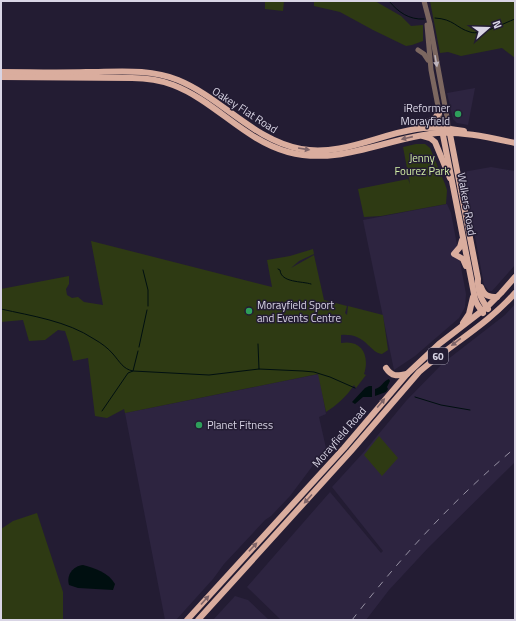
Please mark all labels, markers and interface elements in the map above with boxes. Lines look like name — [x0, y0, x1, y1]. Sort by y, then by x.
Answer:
north arrow — [468, 8, 508, 48]
text: N — [489, 18, 506, 31]
one-way arrow — [433, 54, 439, 67]
street label: Oakey Flat Road — [209, 83, 281, 137]
place label: iReformer Morayfield — [400, 100, 450, 129]
marker: iReformer Morayfield — [453, 109, 463, 119]
one-way arrow — [401, 136, 413, 142]
one-way arrow — [298, 146, 311, 152]
park label: Jenny Fourez Park — [395, 150, 450, 179]
street label: Walkers Road — [454, 171, 480, 237]
place label: Morayfield Sport and Events Centre — [257, 297, 341, 326]
marker: Morayfield Sport and Events Centre — [244, 306, 254, 316]
one-way arrow — [451, 338, 462, 347]
road number: 60 — [428, 348, 448, 364]
one-way arrow — [377, 398, 386, 409]
street label: Morayfield Road — [308, 403, 370, 471]
place label: Planet Fitness — [207, 417, 273, 433]
marker: Planet Fitness — [194, 420, 204, 430]
one-way arrow — [303, 494, 313, 504]
one-way arrow — [249, 542, 258, 552]
one-way arrow — [201, 594, 210, 605]

